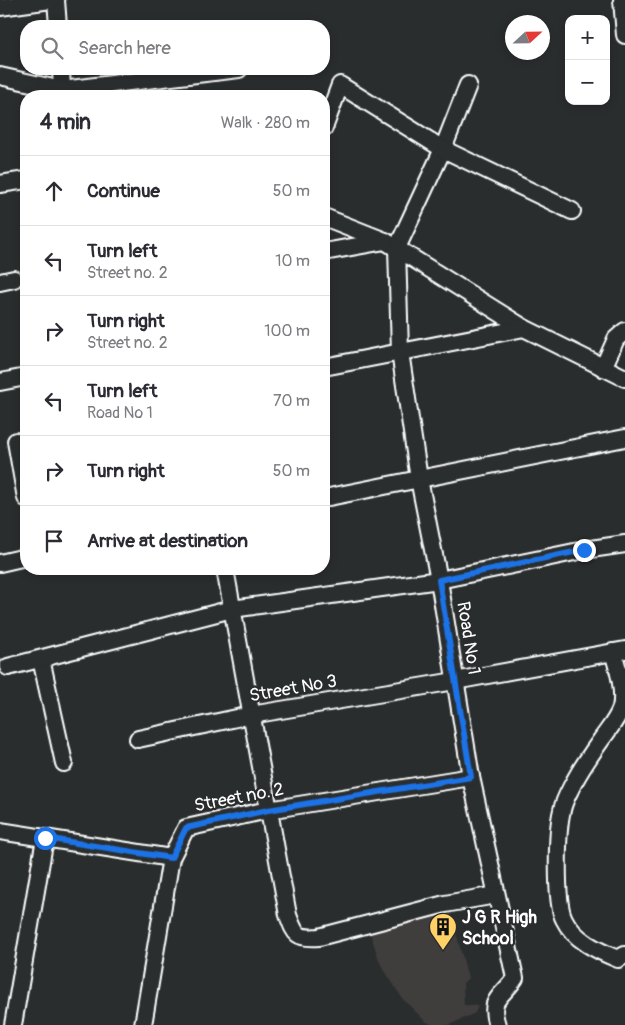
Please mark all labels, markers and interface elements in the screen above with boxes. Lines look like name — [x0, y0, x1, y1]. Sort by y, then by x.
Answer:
north arrow — [505, 15, 550, 60]
map controls — [565, 15, 610, 105]
button: + — [565, 15, 610, 60]
search box — [20, 20, 330, 75]
icon: search — [38, 34, 66, 62]
text: Search here — [78, 36, 171, 60]
button: − — [565, 60, 610, 105]
text: 4 min — [40, 109, 91, 136]
text: Walk · 280 m — [221, 113, 310, 133]
icon: ahead — [40, 177, 68, 205]
text: Continue — [87, 179, 160, 203]
text: 50 m — [273, 181, 310, 201]
text: Turn left — [87, 239, 157, 263]
icon: left — [40, 247, 68, 275]
text: 10 m — [275, 251, 310, 271]
text: Street no. 2 — [87, 263, 168, 283]
text: Turn right — [87, 309, 165, 333]
icon: right — [40, 317, 68, 345]
text: 100 m — [264, 321, 310, 341]
text: Street no. 2 — [87, 333, 168, 353]
text: Turn left — [87, 379, 157, 403]
icon: left — [40, 387, 68, 415]
text: 70 m — [273, 391, 310, 411]
text: Road No 1 — [87, 403, 153, 423]
icon: right — [40, 457, 68, 485]
text: Turn right — [87, 459, 165, 483]
text: 50 m — [273, 461, 310, 481]
icon: arrive — [40, 527, 68, 555]
text: Arrive at destination — [87, 529, 248, 553]
route end — [573, 539, 596, 562]
street label: Road No 1 — [451, 600, 486, 676]
street label: Street No 3 — [248, 669, 339, 708]
street label: Street no. 2 — [192, 778, 286, 817]
route start — [34, 827, 57, 850]
place label: J G R High School — [462, 906, 538, 950]
building icon: J G R High School — [428, 912, 458, 951]

